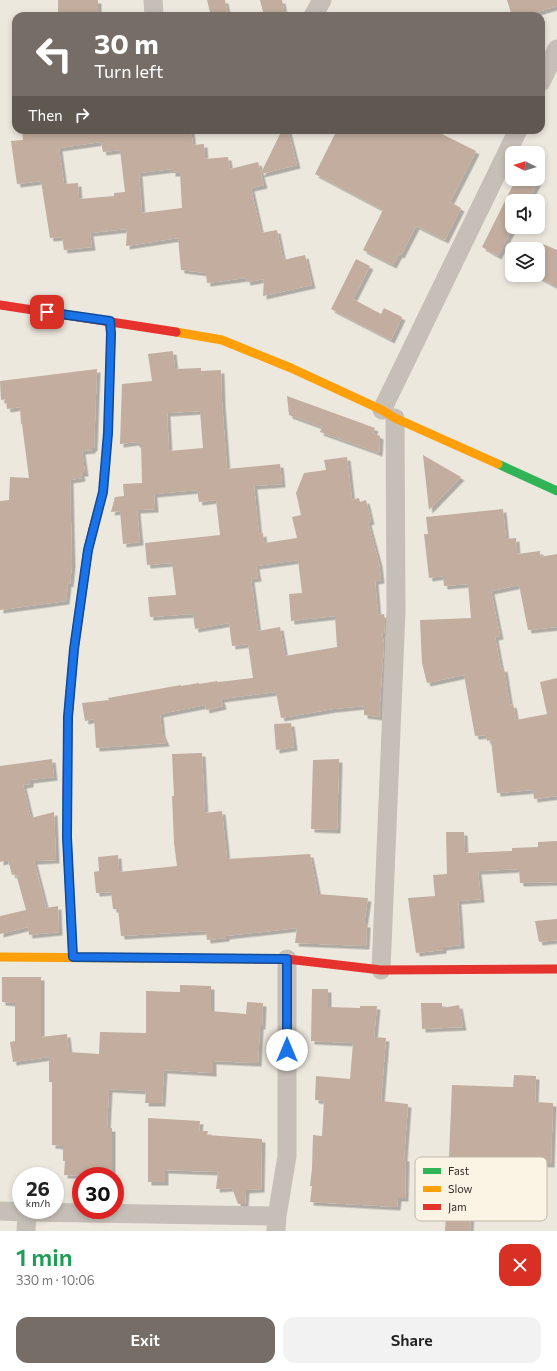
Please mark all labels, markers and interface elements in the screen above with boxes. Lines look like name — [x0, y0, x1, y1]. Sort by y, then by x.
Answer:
text: 30 m — [94, 26, 159, 60]
icon: left — [28, 28, 80, 80]
text: Turn left — [94, 60, 163, 82]
icon: right — [71, 104, 93, 126]
text: Then — [28, 106, 63, 124]
north arrow — [505, 146, 545, 186]
map controls — [505, 146, 545, 282]
button: sound — [505, 194, 545, 234]
button: layers — [505, 242, 545, 282]
pin — [30, 295, 64, 329]
icon: arrive — [36, 301, 58, 323]
position arrow — [266, 1029, 308, 1071]
legend — [415, 1157, 547, 1221]
text: Fast — [448, 1164, 470, 1177]
speed limit sign: 30 — [72, 1167, 124, 1219]
text: 26 — [26, 1176, 50, 1200]
text: Slow — [448, 1182, 473, 1195]
text: km/h — [26, 1197, 50, 1209]
text: Jam — [448, 1200, 467, 1214]
text: 1 min — [16, 1242, 73, 1271]
button: close — [499, 1244, 541, 1286]
text: 330 m · 10:06 — [16, 1272, 95, 1288]
button: Exit — [16, 1317, 275, 1363]
button: Share — [283, 1317, 541, 1363]

